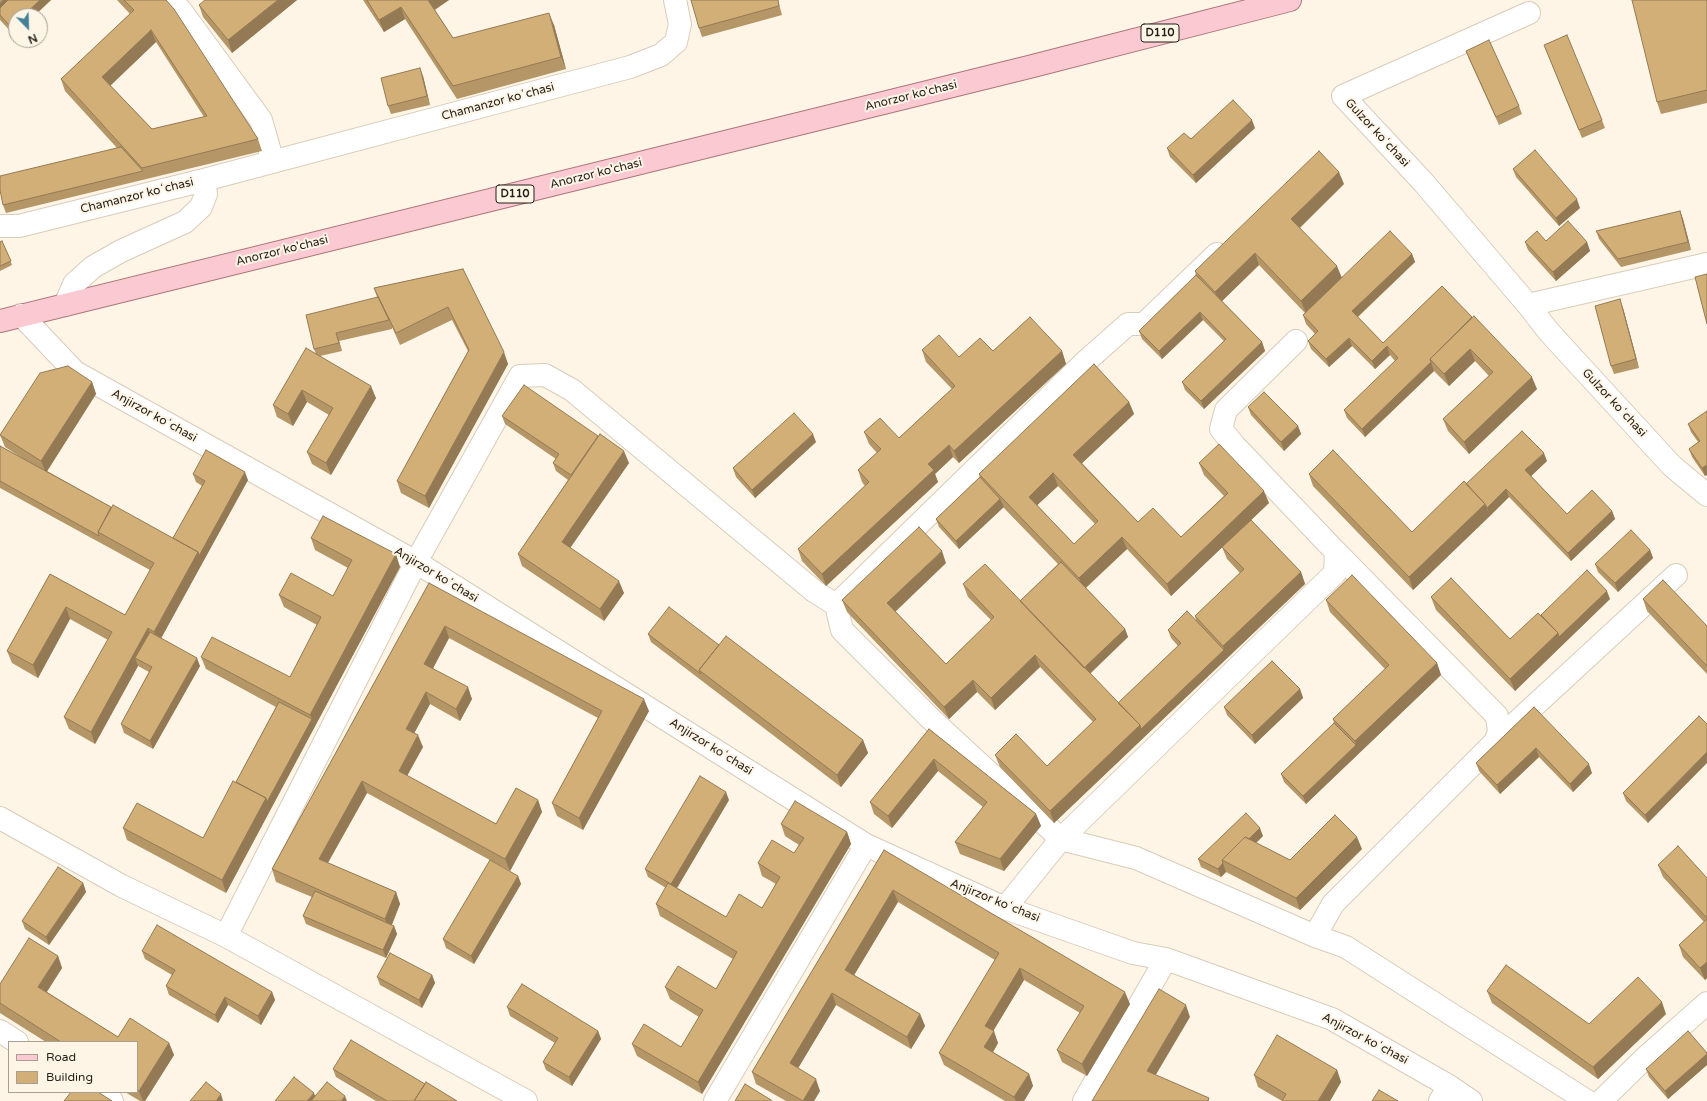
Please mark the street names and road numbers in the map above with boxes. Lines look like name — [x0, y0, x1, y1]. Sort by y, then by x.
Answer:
road number: D110 — [1141, 24, 1179, 42]
street label: Anorzor ko'chasi — [863, 78, 959, 114]
street label: Chamanzor koʻchasi — [440, 80, 556, 124]
street label: Gulzor koʻchasi — [1342, 96, 1412, 170]
street label: Anorzor ko'chasi — [548, 156, 644, 192]
street label: Chamanzor koʻchasi — [79, 175, 195, 217]
road number: D110 — [496, 185, 534, 203]
street label: Anorzor ko'chasi — [234, 233, 330, 269]
street label: Gulzor koʻchasi — [1579, 366, 1649, 440]
street label: Anjirzor koʻchasi — [109, 387, 199, 445]
street label: Anjirzor koʻchasi — [391, 544, 481, 606]
street label: Anjirzor koʻchasi — [667, 716, 755, 778]
street label: Anjirzor koʻchasi — [948, 876, 1042, 926]
street label: Anjirzor koʻchasi — [1319, 1010, 1411, 1068]

